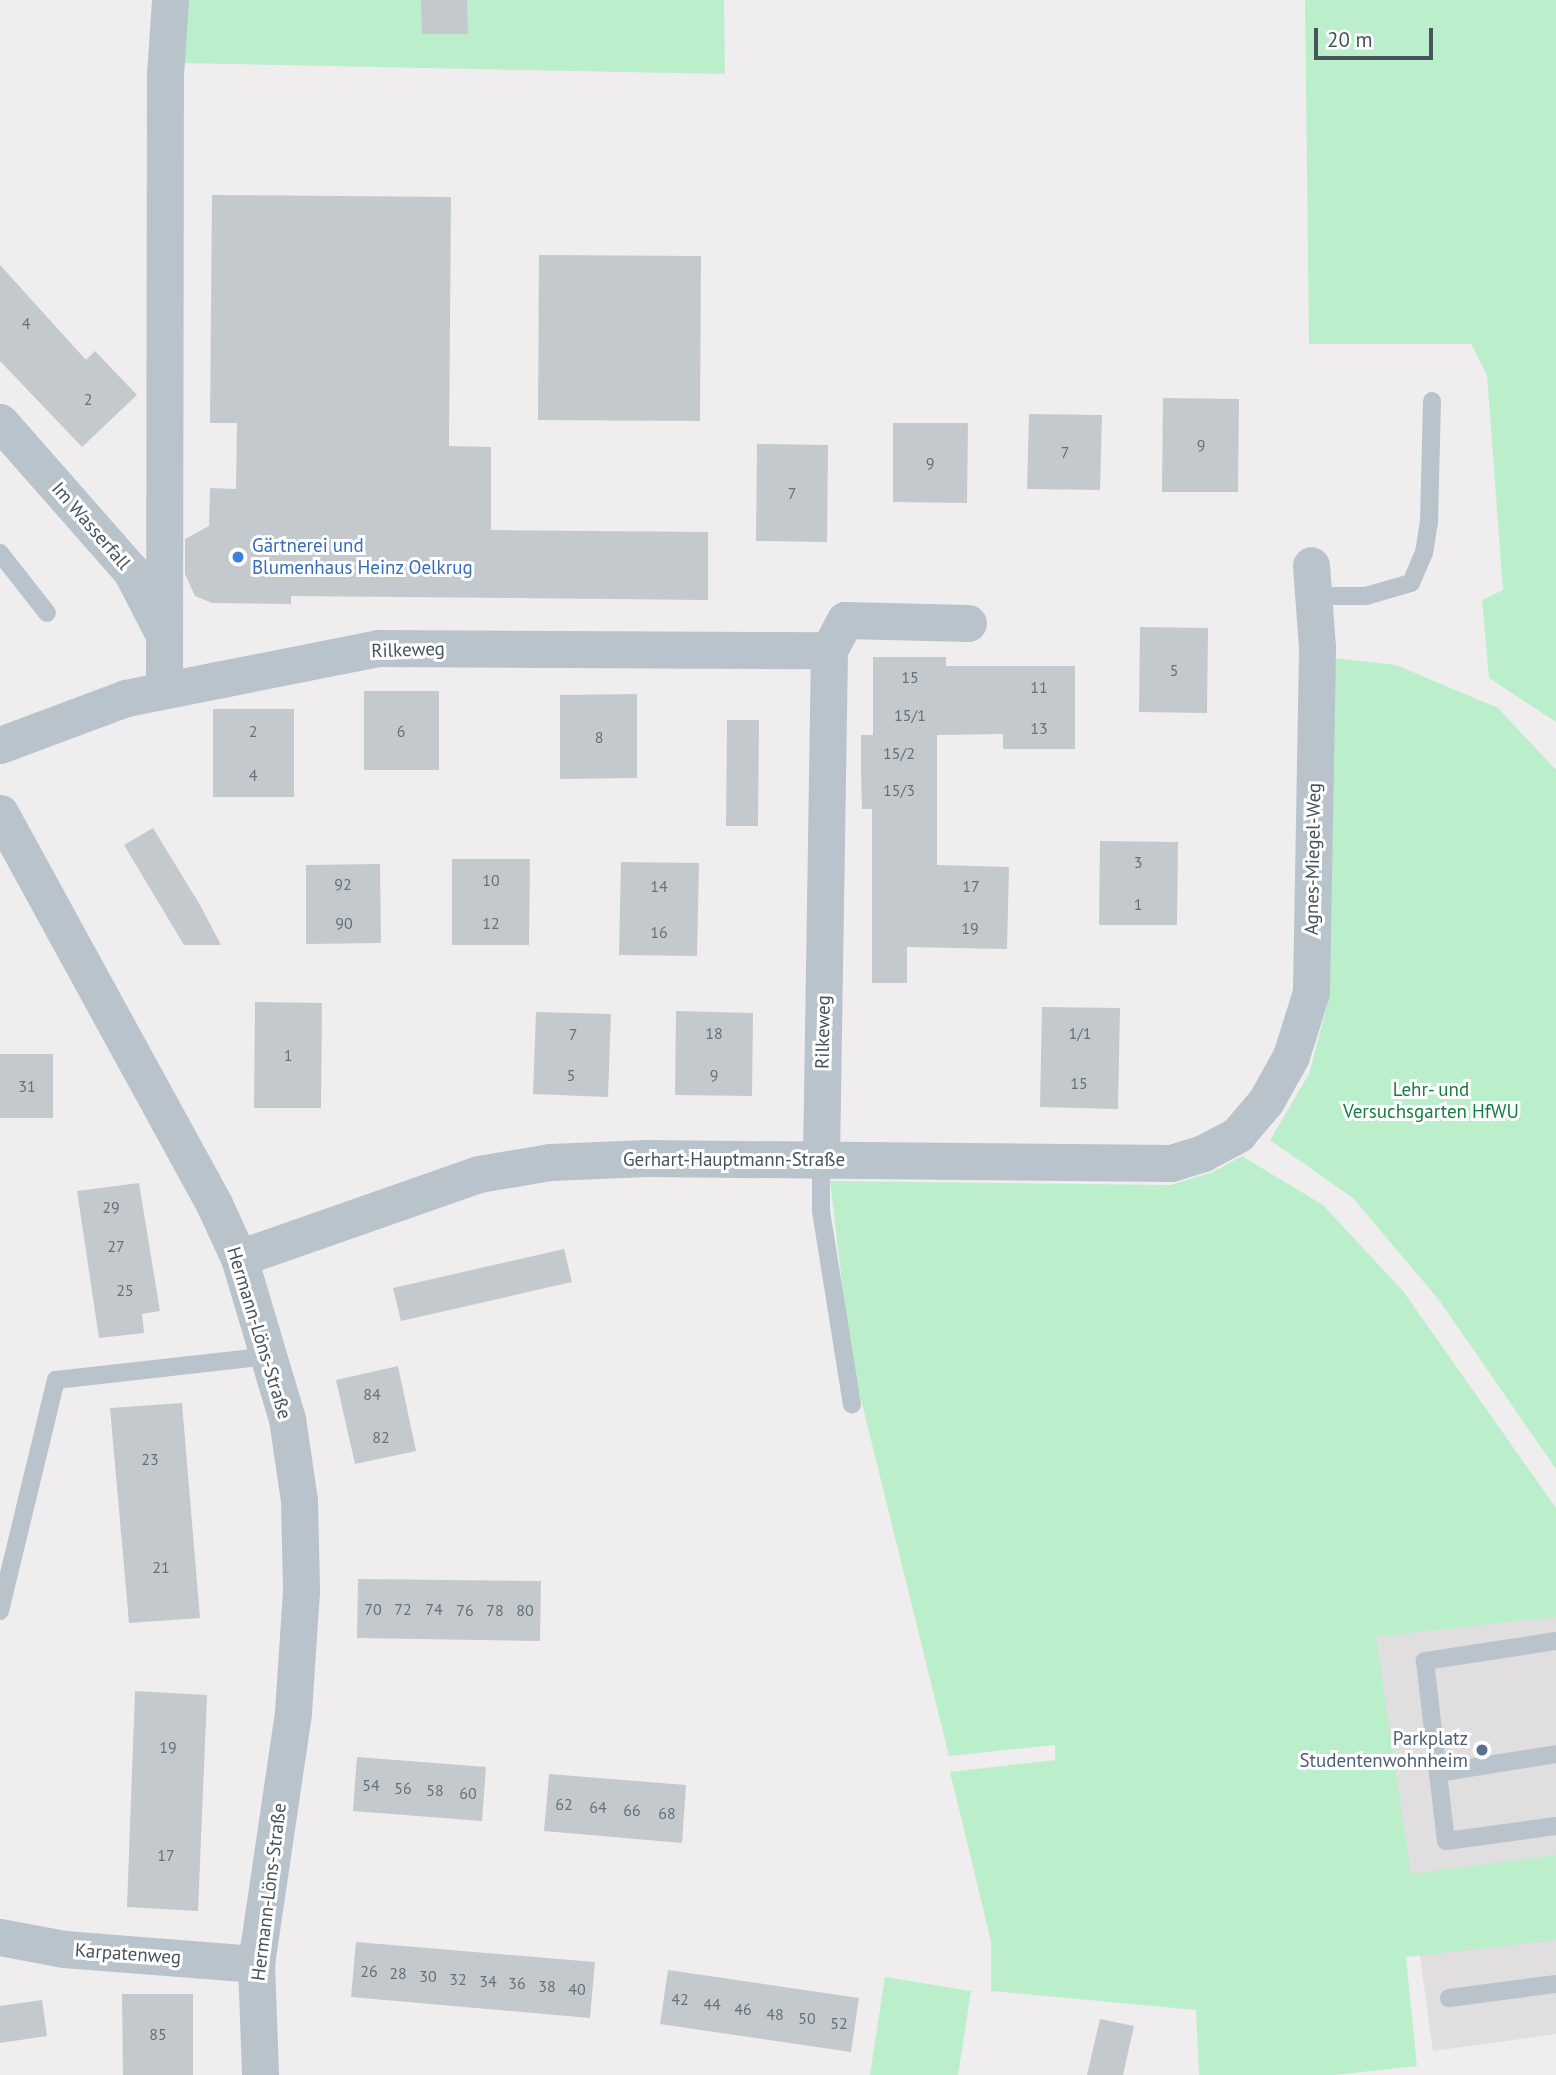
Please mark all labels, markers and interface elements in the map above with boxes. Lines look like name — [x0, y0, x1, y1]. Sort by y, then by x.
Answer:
scale bar — [1318, 14, 1437, 58]
text: 20 m — [1327, 26, 1373, 53]
house number: 4 — [22, 313, 30, 333]
house number: 2 — [84, 389, 92, 409]
house number: 9 — [1197, 435, 1205, 455]
house number: 7 — [1061, 442, 1069, 462]
house number: 9 — [926, 453, 934, 473]
street label: Im Wasserfall — [47, 477, 135, 575]
house number: 7 — [788, 483, 796, 503]
place label: Gärtnerei und Blumenhaus Heinz Oelkrug — [252, 535, 473, 579]
marker: Gärtnerei und Blumenhaus Heinz Oelkrug — [230, 549, 246, 565]
street label: Rilkeweg — [371, 637, 445, 663]
house number: 5 — [1170, 660, 1178, 680]
house number: 15 — [901, 667, 919, 687]
house number: 11 — [1030, 677, 1048, 697]
house number: 15/1 — [894, 705, 926, 725]
house number: 13 — [1030, 718, 1048, 738]
house number: 2 — [249, 721, 257, 741]
house number: 6 — [397, 721, 405, 741]
house number: 8 — [595, 727, 603, 747]
house number: 15/2 — [883, 743, 915, 763]
house number: 4 — [249, 765, 257, 785]
house number: 15/3 — [883, 780, 915, 800]
street label: Agnes-Miegel-Weg — [1300, 783, 1326, 935]
house number: 3 — [1134, 852, 1142, 872]
house number: 10 — [482, 870, 500, 890]
house number: 92 — [334, 874, 352, 894]
house number: 14 — [650, 876, 668, 896]
house number: 17 — [962, 876, 980, 896]
house number: 1 — [1134, 894, 1142, 914]
house number: 90 — [335, 913, 353, 933]
house number: 12 — [482, 913, 500, 933]
house number: 19 — [961, 918, 979, 938]
house number: 16 — [650, 922, 668, 942]
street label: Rilkeweg — [811, 995, 835, 1069]
house number: 18 — [705, 1023, 723, 1043]
house number: 1/1 — [1068, 1023, 1092, 1043]
house number: 7 — [569, 1024, 577, 1044]
house number: 1 — [284, 1045, 292, 1065]
house number: 5 — [567, 1065, 575, 1085]
house number: 9 — [710, 1065, 718, 1085]
house number: 15 — [1070, 1073, 1088, 1093]
house number: 31 — [18, 1076, 36, 1096]
park label: Lehr- und Versuchsgarten HfWU — [1343, 1079, 1519, 1123]
street label: Gerhart-Hauptmann-Straße — [623, 1149, 845, 1171]
house number: 29 — [102, 1197, 120, 1217]
house number: 27 — [107, 1236, 125, 1256]
street label: Hermann-Löns-Straße — [222, 1244, 296, 1422]
house number: 25 — [116, 1280, 134, 1300]
house number: 84 — [363, 1384, 381, 1404]
house number: 82 — [372, 1427, 390, 1447]
house number: 23 — [141, 1449, 159, 1469]
house number: 21 — [152, 1557, 170, 1577]
house number: 70 — [364, 1599, 382, 1619]
house number: 72 — [394, 1599, 412, 1619]
house number: 74 — [425, 1599, 443, 1619]
house number: 76 — [456, 1600, 474, 1620]
house number: 78 — [486, 1600, 504, 1620]
house number: 80 — [516, 1600, 534, 1620]
place label: Parkplatz Studentenwohnheim — [1299, 1728, 1468, 1772]
house number: 19 — [159, 1737, 177, 1757]
marker: Parkplatz Studentenwohnheim — [1474, 1742, 1490, 1758]
house number: 54 — [362, 1775, 380, 1795]
house number: 56 — [394, 1778, 412, 1798]
house number: 58 — [426, 1780, 444, 1800]
house number: 60 — [459, 1783, 477, 1803]
house number: 62 — [555, 1794, 573, 1814]
house number: 64 — [589, 1797, 607, 1817]
house number: 66 — [623, 1800, 641, 1820]
street label: Hermann-Löns-Straße — [247, 1802, 291, 1982]
house number: 68 — [658, 1803, 676, 1823]
house number: 17 — [157, 1845, 175, 1865]
street label: Karpatenweg — [74, 1939, 182, 1969]
house number: 26 — [360, 1961, 378, 1981]
house number: 28 — [389, 1963, 407, 1983]
house number: 30 — [419, 1966, 437, 1986]
house number: 32 — [449, 1969, 467, 1989]
house number: 34 — [479, 1971, 497, 1991]
house number: 36 — [508, 1973, 526, 1993]
house number: 38 — [538, 1976, 556, 1996]
house number: 40 — [568, 1979, 586, 1999]
house number: 42 — [671, 1989, 689, 2009]
house number: 44 — [703, 1994, 721, 2014]
house number: 46 — [734, 1999, 752, 2019]
house number: 48 — [766, 2004, 784, 2024]
house number: 50 — [798, 2008, 816, 2028]
house number: 52 — [830, 2013, 848, 2033]
house number: 85 — [149, 2024, 167, 2044]

